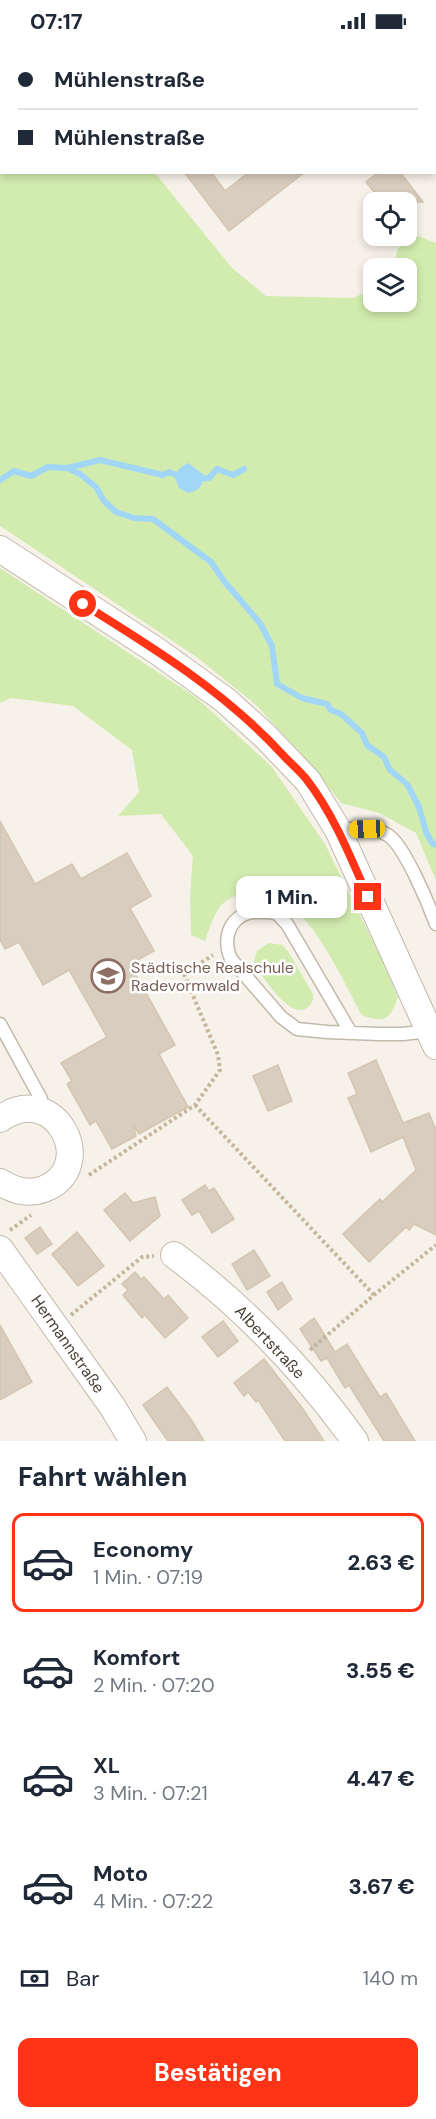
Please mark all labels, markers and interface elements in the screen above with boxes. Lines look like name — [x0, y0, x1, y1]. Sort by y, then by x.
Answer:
text: 07:17 — [30, 7, 83, 36]
text: Mühlenstraße — [54, 65, 205, 94]
text: Mühlenstraße — [54, 123, 205, 152]
map controls — [363, 192, 417, 312]
button: locate — [363, 192, 417, 246]
button: layers — [363, 258, 417, 312]
route start — [69, 590, 96, 617]
car — [349, 819, 385, 839]
callout: 1 Min. — [236, 876, 347, 918]
route end — [354, 883, 381, 910]
text: 1 Min. — [265, 884, 318, 910]
place label: Städtische Realschule Radevormwald — [131, 957, 294, 996]
school or university icon: Städtische Realschule Radevormwald — [90, 958, 126, 994]
street label: Hermannstraße — [26, 1291, 110, 1397]
street label: Albertstraße — [230, 1301, 310, 1383]
text: Fahrt wählen — [18, 1459, 188, 1494]
text: Economy — [93, 1535, 193, 1564]
icon: car — [21, 1536, 75, 1590]
text: 2.63 € — [348, 1548, 415, 1577]
text: 1 Min. · 07:19 — [93, 1564, 203, 1590]
text: Komfort — [93, 1643, 180, 1672]
icon: car — [21, 1644, 75, 1698]
text: 3.55 € — [346, 1656, 415, 1685]
text: 2 Min. · 07:20 — [93, 1672, 215, 1698]
text: XL — [93, 1751, 120, 1780]
icon: car — [21, 1752, 75, 1806]
text: 4.47 € — [346, 1764, 415, 1793]
text: 3 Min. · 07:21 — [93, 1780, 208, 1806]
text: Moto — [93, 1859, 148, 1888]
icon: car — [21, 1860, 75, 1914]
text: 3.67 € — [349, 1872, 415, 1901]
text: 4 Min. · 07:22 — [93, 1888, 213, 1914]
icon: cash — [18, 1962, 51, 1995]
text: Bar — [66, 1964, 99, 1993]
text: 140 m — [363, 1965, 418, 1991]
button: Bestätigen — [18, 2038, 418, 2107]

